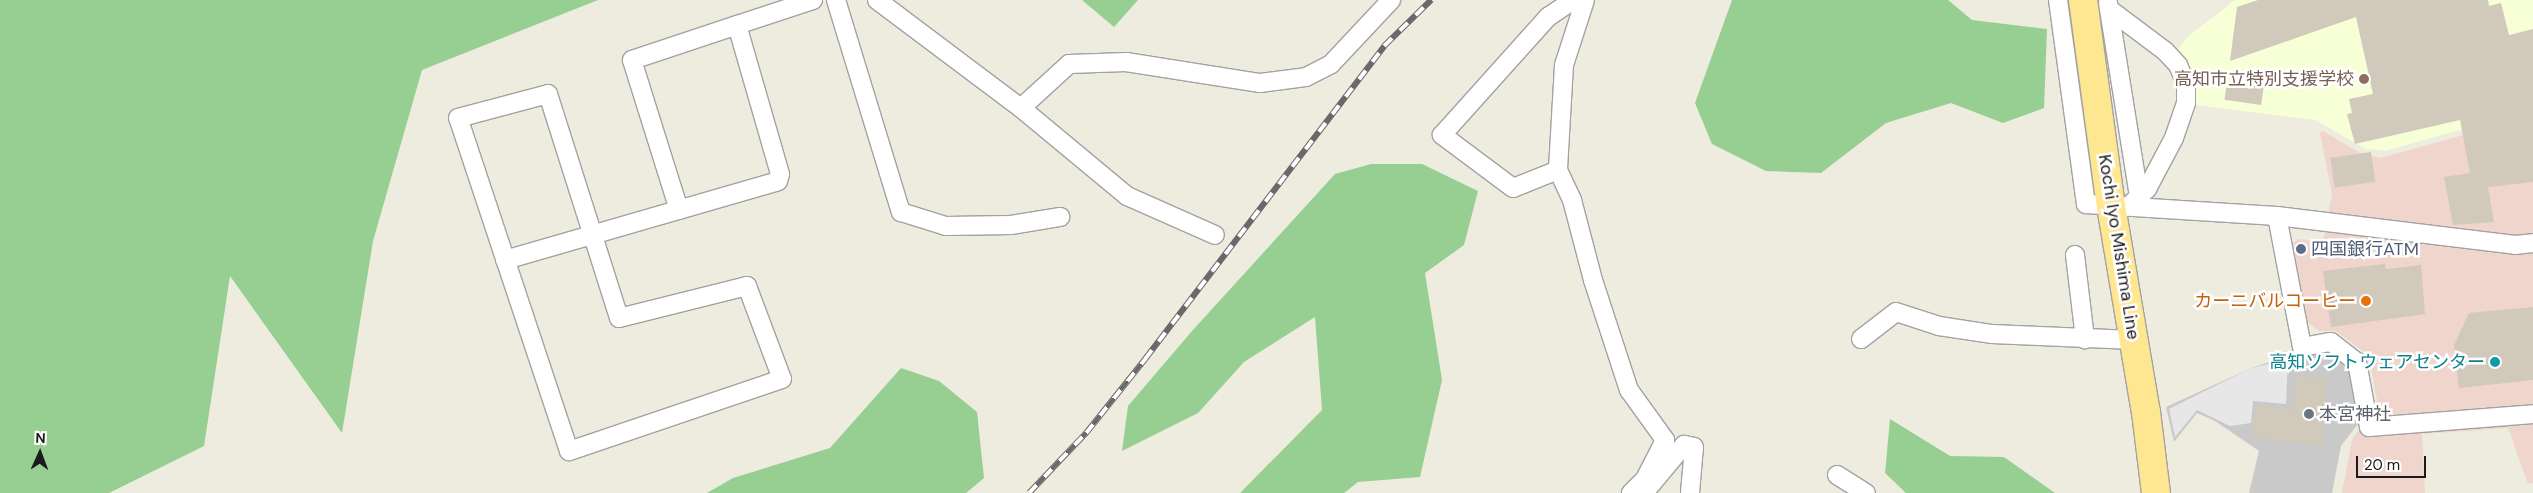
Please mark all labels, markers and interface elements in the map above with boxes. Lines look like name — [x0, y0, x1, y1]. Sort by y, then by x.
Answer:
place label: 高知市立特別支援学校 — [2174, 68, 2354, 90]
marker: 高知市立特別支援学校 — [2358, 73, 2370, 85]
street label: Kochi Iyo Mishima Line — [2094, 153, 2144, 341]
place label: 四国銀行ATM — [2311, 238, 2419, 260]
marker: 四国銀行ATM — [2295, 243, 2307, 255]
place label: カーニバルコーヒー — [2194, 290, 2356, 312]
marker: カーニバルコーヒー — [2360, 295, 2372, 307]
place label: 高知ソフトウェアセンター — [2269, 351, 2485, 373]
marker: 高知ソフトウェアセンター — [2489, 356, 2501, 368]
place label: 本宮神社 — [2319, 403, 2391, 425]
marker: 本宮神社 — [2303, 408, 2315, 420]
north arrow — [15, 428, 65, 478]
text: N — [35, 429, 46, 447]
scale bar — [2358, 446, 2428, 478]
text: 20 m — [2364, 455, 2400, 475]

